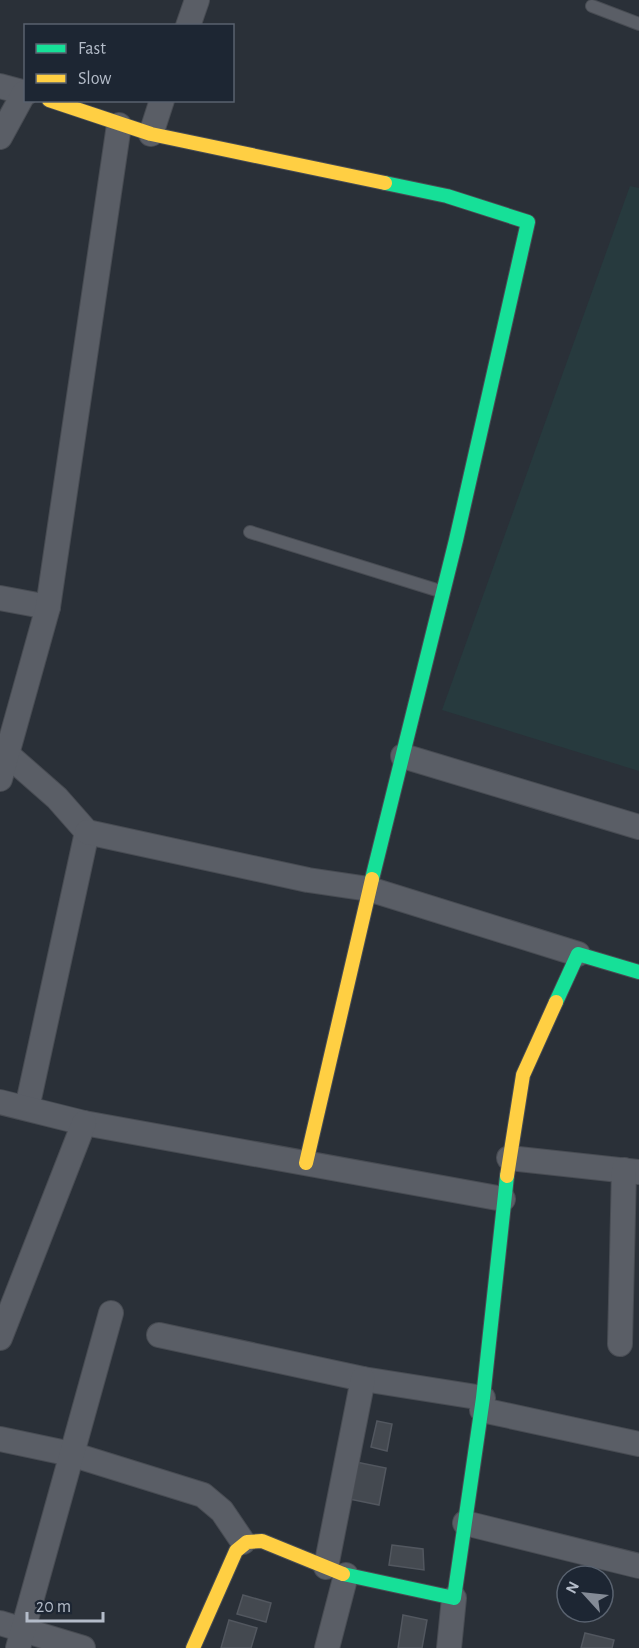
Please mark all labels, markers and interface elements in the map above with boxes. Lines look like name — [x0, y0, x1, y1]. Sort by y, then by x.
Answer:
legend — [24, 24, 234, 102]
text: Fast — [78, 40, 106, 58]
text: Slow — [78, 70, 111, 88]
north arrow — [555, 1564, 615, 1624]
text: N — [563, 1579, 582, 1596]
scale bar — [27, 1585, 104, 1623]
text: 20 m — [36, 1598, 71, 1616]

